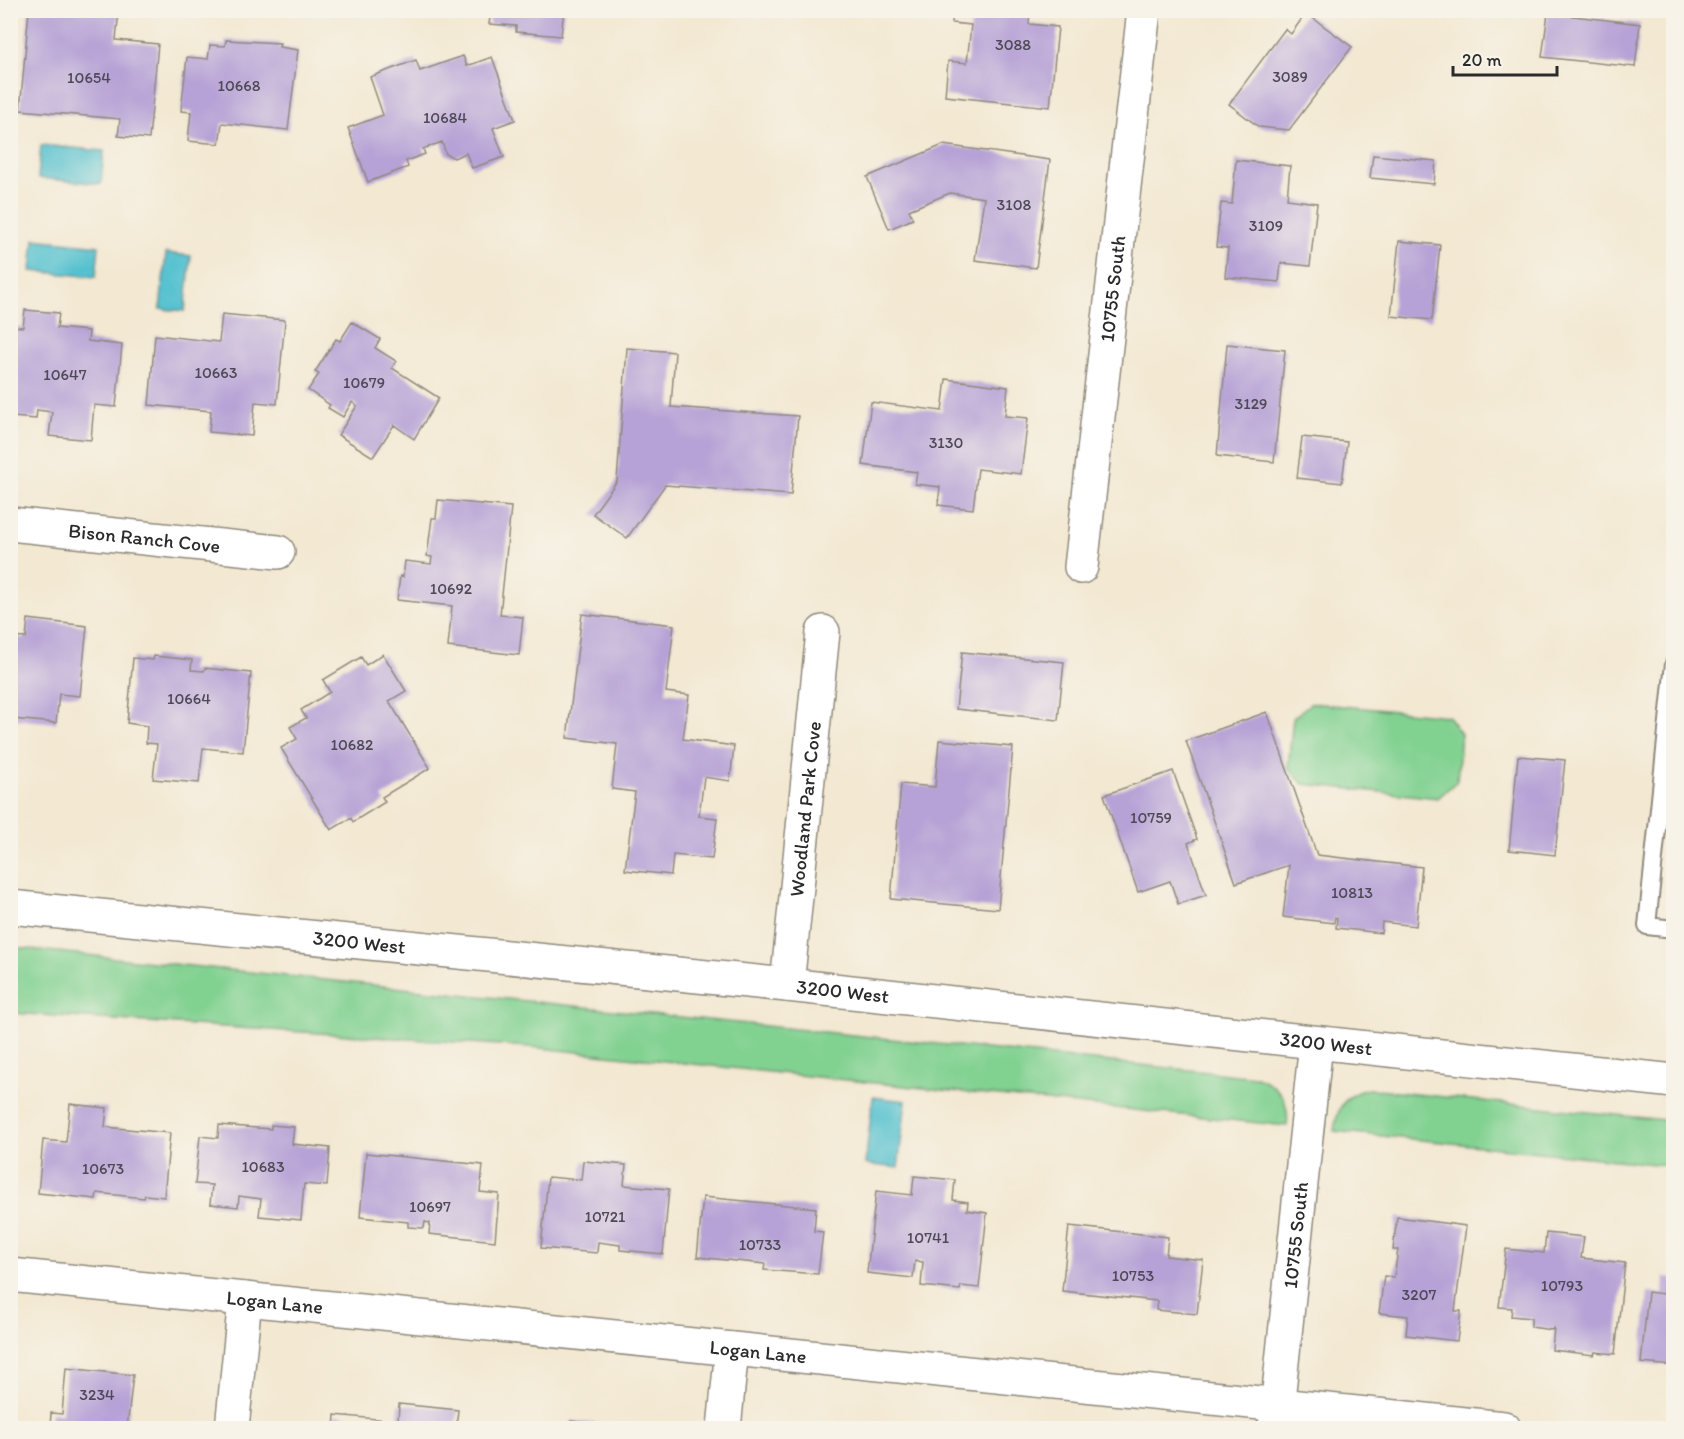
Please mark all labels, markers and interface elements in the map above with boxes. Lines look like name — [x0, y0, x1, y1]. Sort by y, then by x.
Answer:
house number: 3088 — [995, 35, 1031, 54]
scale bar — [1453, 39, 1556, 77]
text: 20 m — [1462, 49, 1502, 71]
house number: 3089 — [1272, 67, 1308, 86]
house number: 10654 — [67, 68, 111, 87]
house number: 10668 — [218, 76, 261, 95]
house number: 10684 — [423, 108, 467, 127]
house number: 3108 — [997, 195, 1032, 214]
house number: 3109 — [1249, 216, 1283, 235]
street label: 10755 South — [1095, 234, 1130, 343]
house number: 10663 — [195, 363, 238, 382]
house number: 10647 — [43, 365, 87, 384]
house number: 10679 — [343, 373, 385, 392]
house number: 3129 — [1235, 394, 1267, 413]
house number: 3130 — [929, 433, 963, 452]
street label: Bison Ranch Cove — [67, 518, 221, 558]
house number: 10692 — [430, 579, 473, 598]
house number: 10664 — [167, 689, 211, 708]
street label: Woodland Park Cove — [784, 720, 826, 898]
house number: 10682 — [331, 735, 374, 754]
house number: 10759 — [1130, 808, 1172, 827]
house number: 10813 — [1331, 883, 1373, 902]
street label: 3200 West — [312, 925, 407, 959]
street label: 3200 West — [795, 974, 891, 1008]
street label: 3200 West — [1278, 1026, 1374, 1060]
house number: 10683 — [241, 1157, 285, 1176]
house number: 10673 — [82, 1159, 124, 1178]
street label: 10755 South — [1278, 1181, 1313, 1290]
house number: 10697 — [409, 1197, 451, 1216]
house number: 10721 — [584, 1207, 626, 1226]
house number: 10741 — [907, 1228, 950, 1247]
house number: 10733 — [739, 1235, 782, 1254]
house number: 10753 — [1112, 1266, 1154, 1285]
house number: 10793 — [1541, 1276, 1583, 1295]
street label: Logan Lane — [225, 1285, 324, 1319]
house number: 3207 — [1402, 1285, 1437, 1304]
street label: Logan Lane — [709, 1335, 808, 1368]
house number: 3234 — [79, 1385, 115, 1404]

